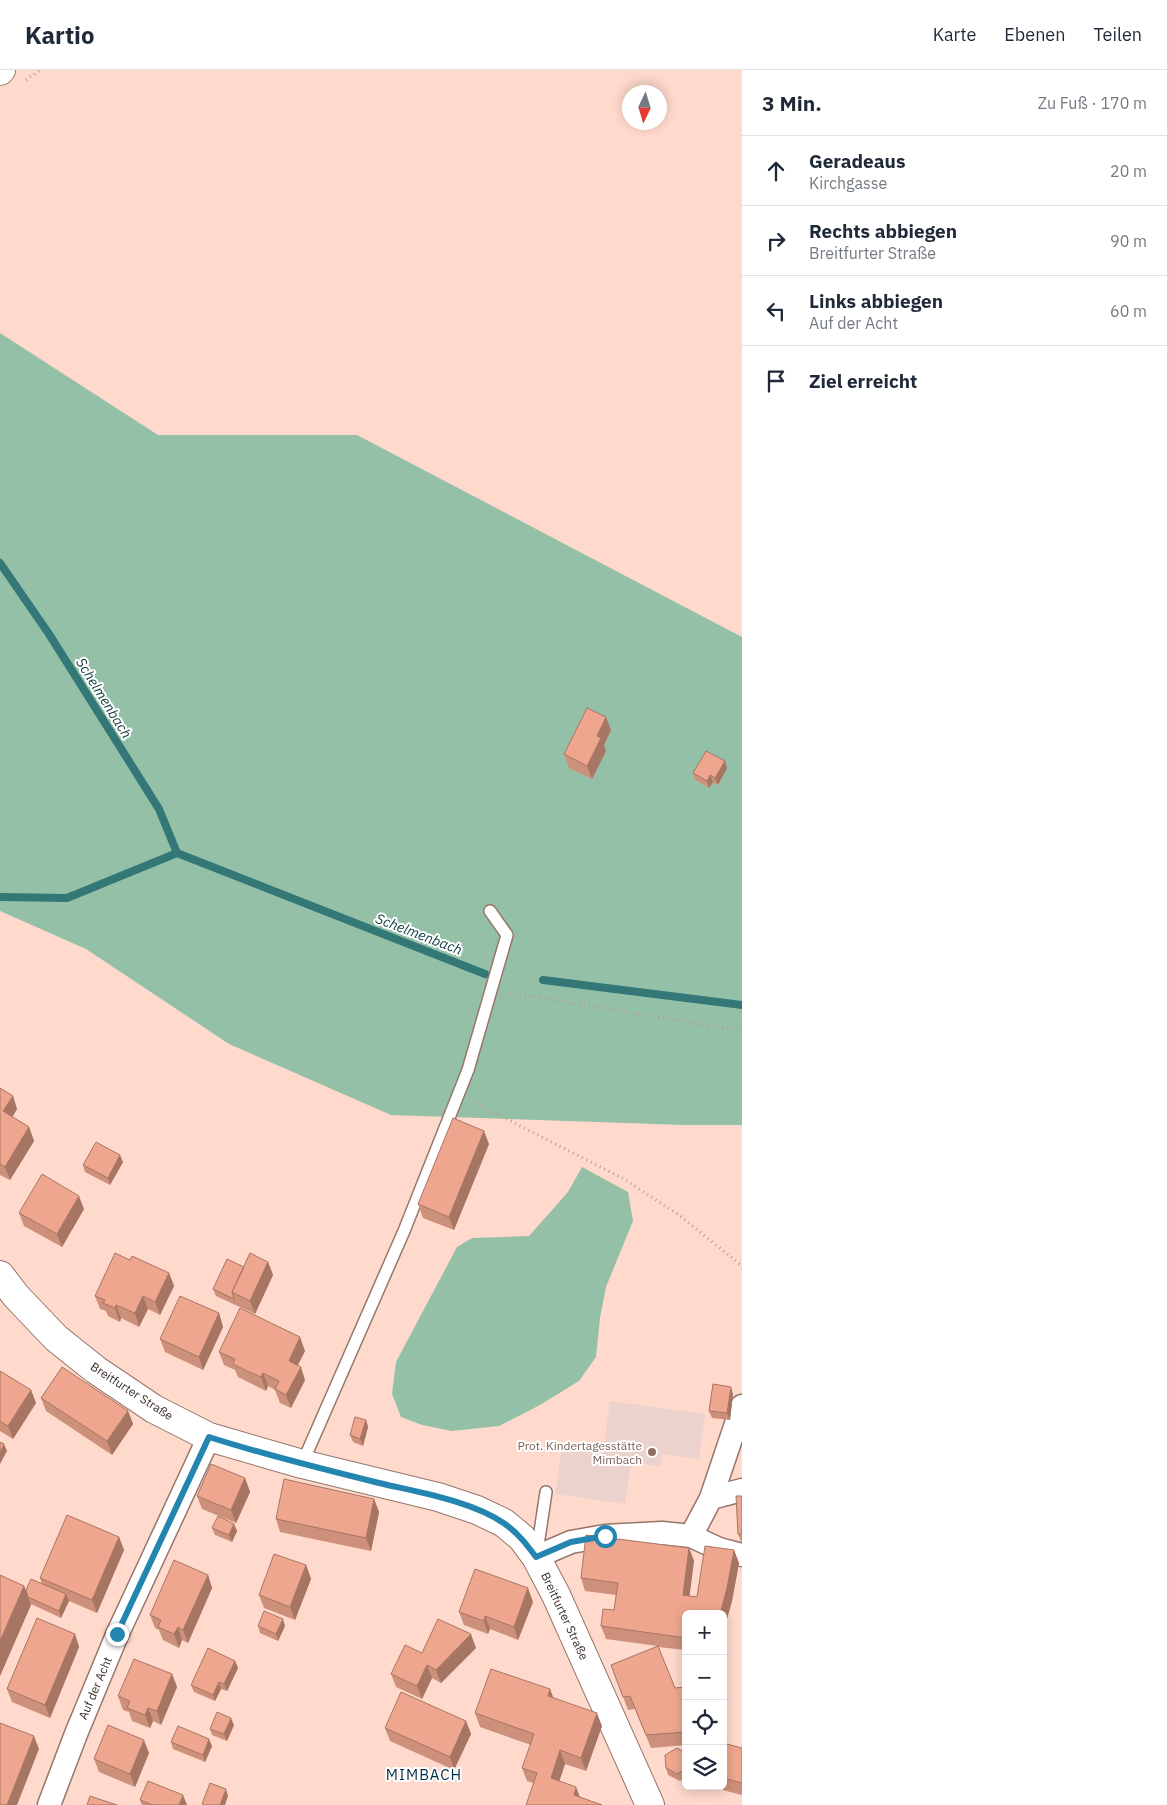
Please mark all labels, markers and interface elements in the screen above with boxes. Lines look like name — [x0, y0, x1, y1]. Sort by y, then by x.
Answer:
text: Kartio — [25, 19, 95, 51]
text: Karte — [933, 23, 976, 46]
text: Ebenen — [1004, 23, 1065, 46]
text: Teilen — [1093, 23, 1142, 46]
north arrow — [622, 85, 667, 130]
text: 3 Min. — [762, 89, 822, 117]
text: Zu Fuß · 170 m — [1038, 93, 1147, 113]
text: Geradeaus — [809, 149, 906, 173]
icon: ahead — [762, 157, 790, 185]
text: 20 m — [1110, 161, 1147, 181]
text: Kirchgasse — [809, 173, 887, 193]
text: Rechts abbiegen — [809, 219, 957, 243]
icon: right — [762, 227, 790, 255]
text: 90 m — [1110, 231, 1147, 251]
text: Breitfurter Straße — [809, 243, 936, 263]
text: Links abbiegen — [809, 289, 943, 313]
icon: left — [762, 297, 790, 325]
text: 60 m — [1110, 301, 1147, 321]
text: Auf der Acht — [809, 313, 898, 333]
icon: arrive — [762, 367, 790, 395]
text: Ziel erreicht — [809, 369, 917, 393]
water label: Schelmenbach — [72, 654, 136, 742]
water label: Schelmenbach — [373, 909, 465, 959]
street label: Breitfurter Straße — [88, 1359, 176, 1423]
place label: Prot. Kindertagesstätte Mimbach — [518, 1438, 642, 1467]
marker: Prot. Kindertagesstätte Mimbach — [646, 1446, 658, 1458]
route start — [594, 1525, 617, 1548]
street label: Breitfurter Straße — [538, 1570, 592, 1663]
map controls — [682, 1610, 727, 1790]
button: + — [682, 1610, 727, 1655]
route end — [106, 1623, 129, 1646]
street label: Auf der Acht — [75, 1654, 115, 1722]
button: − — [682, 1655, 727, 1700]
button: locate — [682, 1700, 727, 1745]
button: layers — [682, 1745, 727, 1790]
district label: MIMBACH — [386, 1765, 462, 1784]

